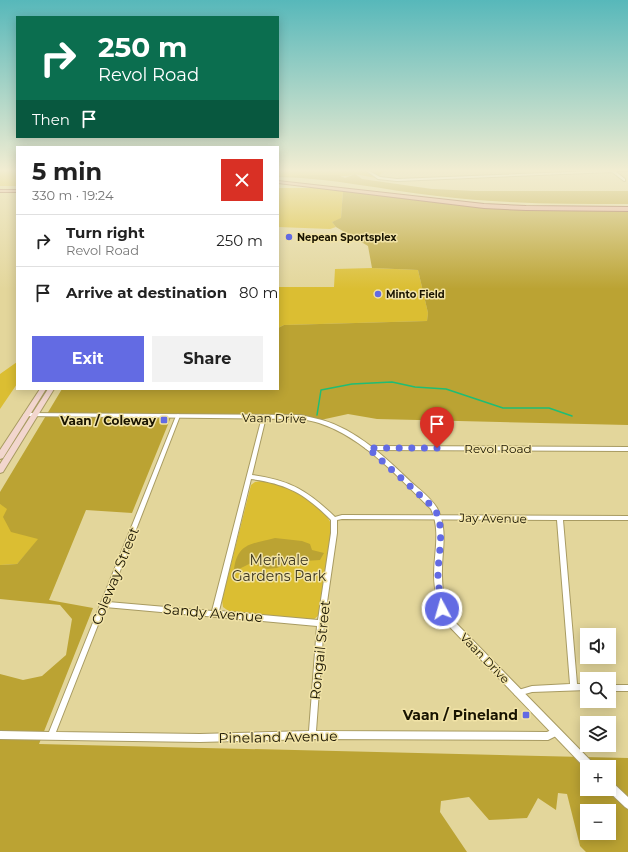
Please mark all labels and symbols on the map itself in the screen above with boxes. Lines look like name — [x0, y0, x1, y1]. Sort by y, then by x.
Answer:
place label: Nepean Sportsplex — [297, 231, 396, 244]
marker: Nepean Sportsplex — [284, 232, 294, 242]
place label: Minto Field — [386, 288, 445, 301]
marker: Minto Field — [373, 289, 383, 299]
pin — [420, 407, 454, 448]
street label: Vaan Drive — [242, 410, 306, 426]
place label: Vaan / Coleway — [59, 413, 157, 428]
marker: Vaan / Coleway — [159, 415, 169, 425]
street label: Revol Road — [464, 441, 532, 456]
street label: Jay Avenue — [458, 510, 527, 526]
street label: Coleway Street — [87, 524, 143, 628]
park label: Merivale Gardens Park — [232, 551, 327, 585]
position arrow — [421, 588, 463, 630]
street label: Rongail Street — [306, 599, 334, 701]
street label: Sandy Avenue — [162, 600, 264, 626]
street label: Vaan Drive — [457, 630, 513, 686]
place label: Vaan / Pineland — [402, 706, 518, 724]
marker: Vaan / Pineland — [521, 710, 531, 720]
street label: Pineland Avenue — [218, 727, 338, 747]

